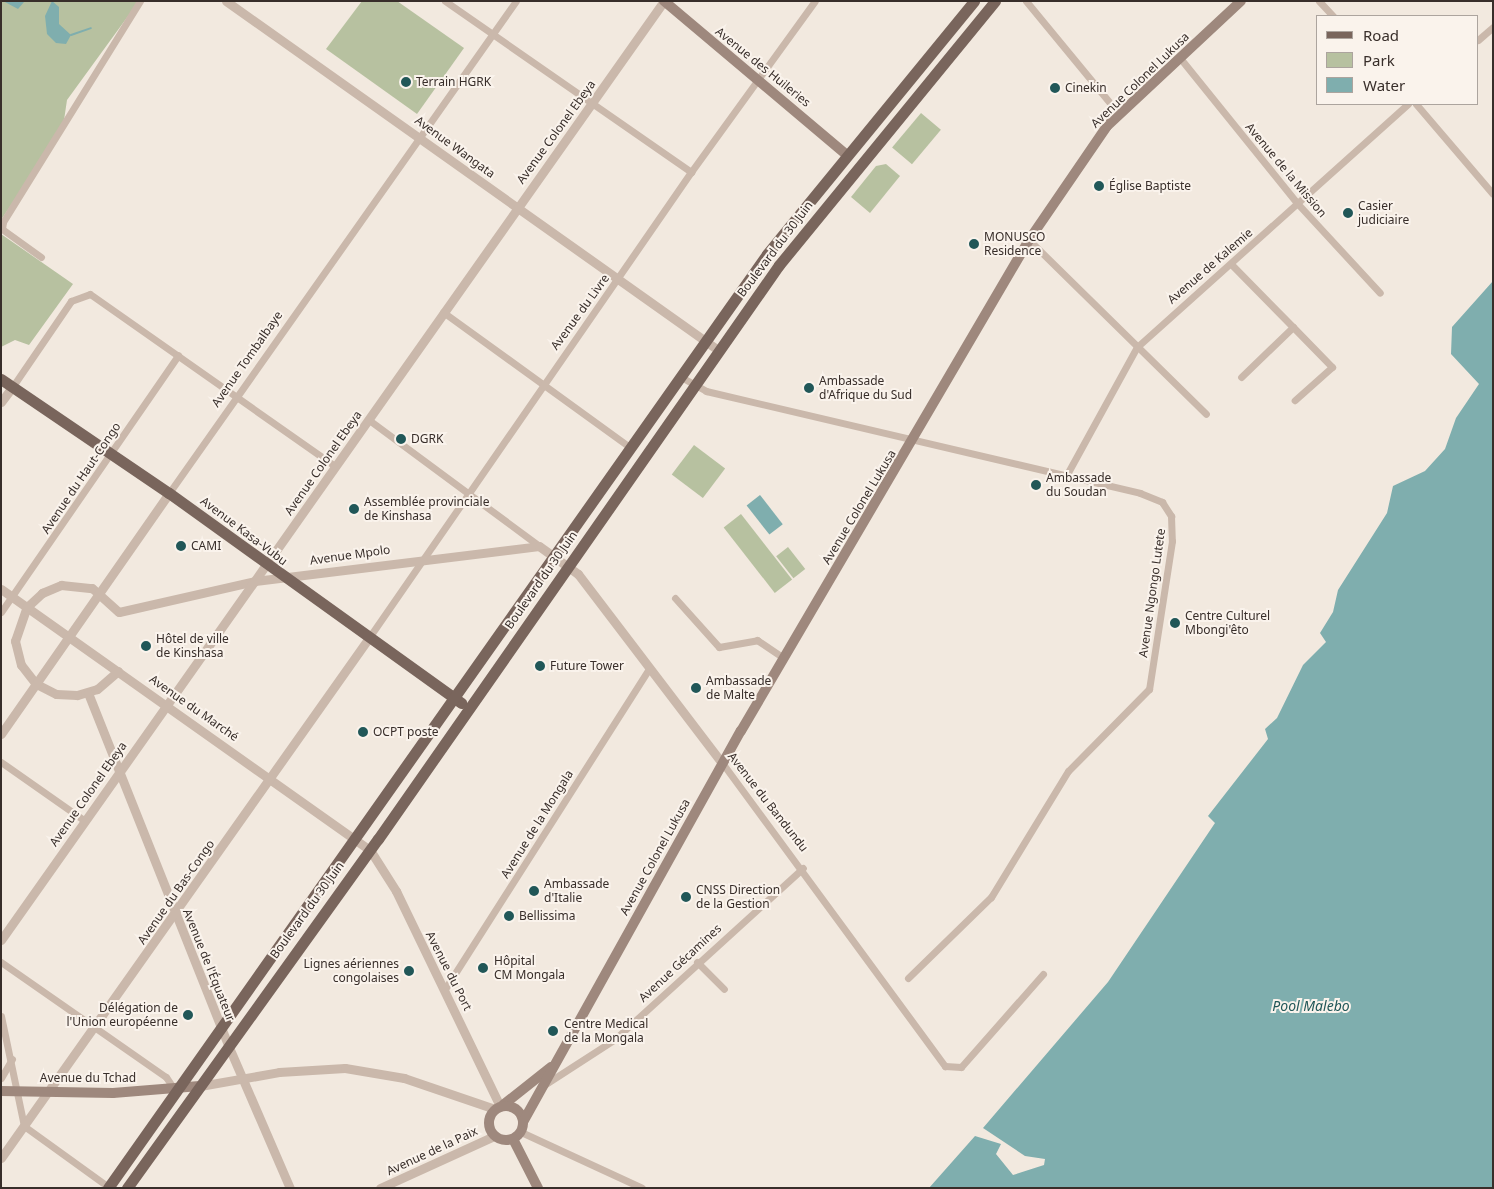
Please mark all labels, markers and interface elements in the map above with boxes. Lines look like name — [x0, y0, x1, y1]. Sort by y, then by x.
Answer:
legend — [1316, 15, 1479, 105]
street label: Avenue des Huileries — [713, 24, 813, 110]
text: Road — [1363, 25, 1399, 45]
street label: Avenue Colonel Lukusa — [1088, 29, 1192, 131]
text: Park — [1363, 50, 1395, 70]
place label: Terrain HGRK — [416, 75, 491, 89]
text: Water — [1363, 75, 1405, 95]
marker: Terrain HGRK — [400, 76, 412, 88]
street label: Avenue Colonel Ebeya — [514, 77, 598, 187]
place label: Cinekin — [1065, 81, 1107, 95]
marker: Cinekin — [1049, 82, 1061, 94]
street label: Avenue Wangata — [412, 113, 498, 181]
street label: Avenue de la Mission — [1242, 120, 1330, 220]
place label: Église Baptiste — [1109, 179, 1191, 193]
marker: Église Baptiste — [1093, 180, 1105, 192]
street label: Boulevard du 30 Juin — [734, 198, 816, 300]
place label: Casier judiciaire — [1358, 199, 1409, 227]
marker: Casier judiciaire — [1342, 207, 1354, 219]
street label: Avenue de Kalemie — [1165, 225, 1255, 307]
place label: MONUSCO Residence — [984, 230, 1045, 258]
marker: MONUSCO Residence — [968, 238, 980, 250]
street label: Avenue du Livre — [548, 271, 612, 353]
street label: Avenue Tombalbaye — [208, 308, 286, 410]
place label: Ambassade d'Afrique du Sud — [819, 374, 912, 402]
marker: Ambassade d'Afrique du Sud — [803, 382, 815, 394]
street label: Avenue Colonel Ebeya — [281, 408, 365, 518]
street label: Avenue du Haut-Congo — [38, 420, 124, 536]
place label: DGRK — [411, 432, 443, 446]
marker: DGRK — [395, 433, 407, 445]
street label: Avenue Colonel Lukusa — [819, 447, 899, 567]
place label: Ambassade du Soudan — [1046, 471, 1111, 499]
marker: Ambassade du Soudan — [1030, 479, 1042, 491]
street label: Avenue Kasa-Vubu — [198, 494, 290, 568]
place label: Assemblée provinciale de Kinshasa — [364, 495, 489, 523]
marker: Assemblée provinciale de Kinshasa — [348, 503, 360, 515]
street label: Boulevard du 30 Juin — [502, 528, 580, 632]
street label: Avenue Ngongo Lutete — [1136, 528, 1168, 658]
place label: CAMI — [191, 539, 221, 553]
marker: CAMI — [175, 540, 187, 552]
street label: Avenue Mpolo — [309, 542, 391, 568]
place label: Centre Culturel Mbongi'êto — [1185, 609, 1270, 637]
marker: Centre Culturel Mbongi'êto — [1169, 617, 1181, 629]
place label: Hôtel de ville de Kinshasa — [156, 632, 229, 660]
marker: Hôtel de ville de Kinshasa — [140, 640, 152, 652]
place label: Future Tower — [550, 659, 624, 673]
marker: Future Tower — [534, 660, 546, 672]
street label: Avenue du Marché — [147, 672, 241, 744]
place label: Ambassade de Malte — [706, 674, 771, 702]
marker: Ambassade de Malte — [690, 682, 702, 694]
place label: OCPT poste — [373, 725, 438, 739]
marker: OCPT poste — [357, 726, 369, 738]
street label: Avenue Colonel Ebeya — [46, 739, 130, 849]
street label: Avenue du Bandundu — [725, 749, 811, 855]
street label: Avenue de la Mongala — [498, 767, 576, 881]
street label: Avenue Colonel Lukusa — [617, 796, 693, 918]
street label: Avenue du Bas-Congo — [134, 837, 218, 947]
street label: Boulevard du 30 Juin — [267, 859, 347, 961]
place label: Ambassade d'Italie — [544, 877, 609, 905]
place label: CNSS Direction de la Gestion — [696, 883, 780, 911]
marker: Ambassade d'Italie — [528, 885, 540, 897]
marker: CNSS Direction de la Gestion — [680, 891, 692, 903]
street label: Avenue de l'Équateur — [180, 907, 238, 1023]
place label: Bellissima — [519, 909, 575, 923]
marker: Bellissima — [503, 910, 515, 922]
street label: Avenue Gécamines — [636, 921, 724, 1005]
street label: Avenue du Port — [423, 929, 475, 1013]
place label: Hôpital CM Mongala — [494, 954, 565, 982]
place label: Lignes aériennes congolaises — [304, 957, 399, 985]
marker: Hôpital CM Mongala — [476, 961, 490, 975]
marker: Lignes aériennes congolaises — [403, 965, 415, 977]
water label: Pool Malebo — [1272, 998, 1350, 1014]
place label: Délégation de l'Union européenne — [66, 1001, 178, 1029]
marker: Délégation de l'Union européenne — [182, 1009, 194, 1021]
place label: Centre Medical de la Mongala — [564, 1017, 648, 1045]
marker: Centre Medical de la Mongala — [546, 1024, 560, 1038]
street label: Avenue du Tchad — [40, 1071, 136, 1085]
street label: Avenue de la Paix — [384, 1124, 480, 1178]

